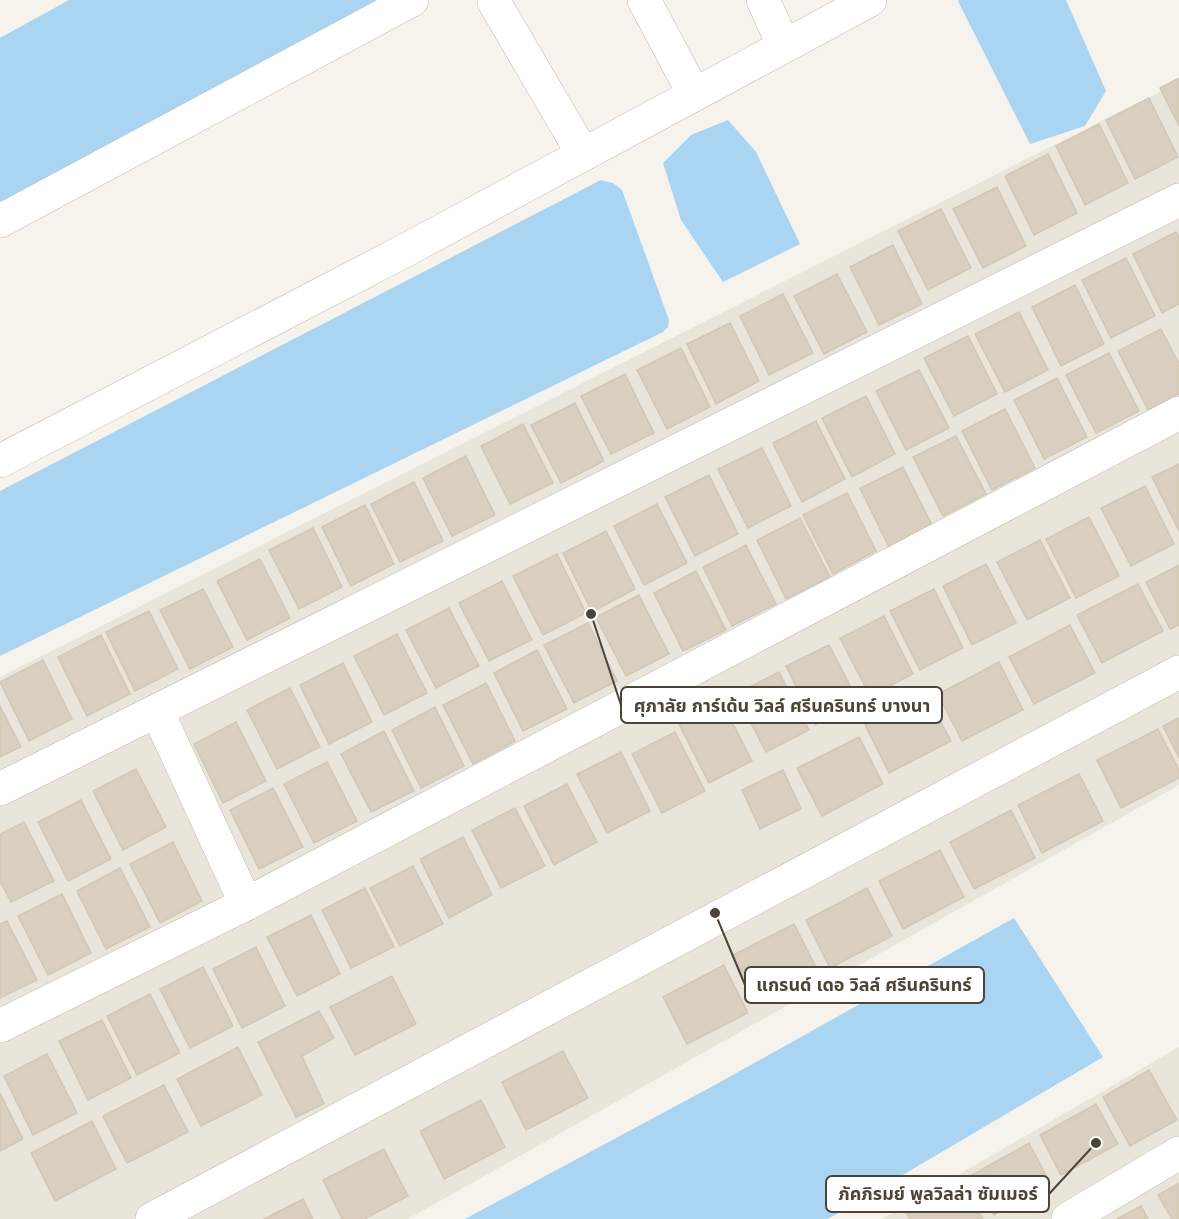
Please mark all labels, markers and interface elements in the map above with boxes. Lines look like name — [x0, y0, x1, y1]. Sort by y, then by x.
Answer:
callout: ศุภาลัย การ์เด้น วิลล์ ศรีนครินทร์ บางนา — [621, 687, 942, 723]
text: ศุภาลัย การ์เด้น วิลล์ ศรีนครินทร์ บางนา — [634, 696, 930, 717]
callout: แกรนด์ เดอ วิลล์ ศรีนครินทร์ — [745, 967, 984, 1003]
text: แกรนด์ เดอ วิลล์ ศรีนครินทร์ — [756, 975, 972, 995]
callout: ภัคภิรมย์ พูลวิลล่า ซัมเมอร์ — [826, 1176, 1049, 1212]
text: ภัคภิรมย์ พูลวิลล่า ซัมเมอร์ — [838, 1184, 1038, 1205]

